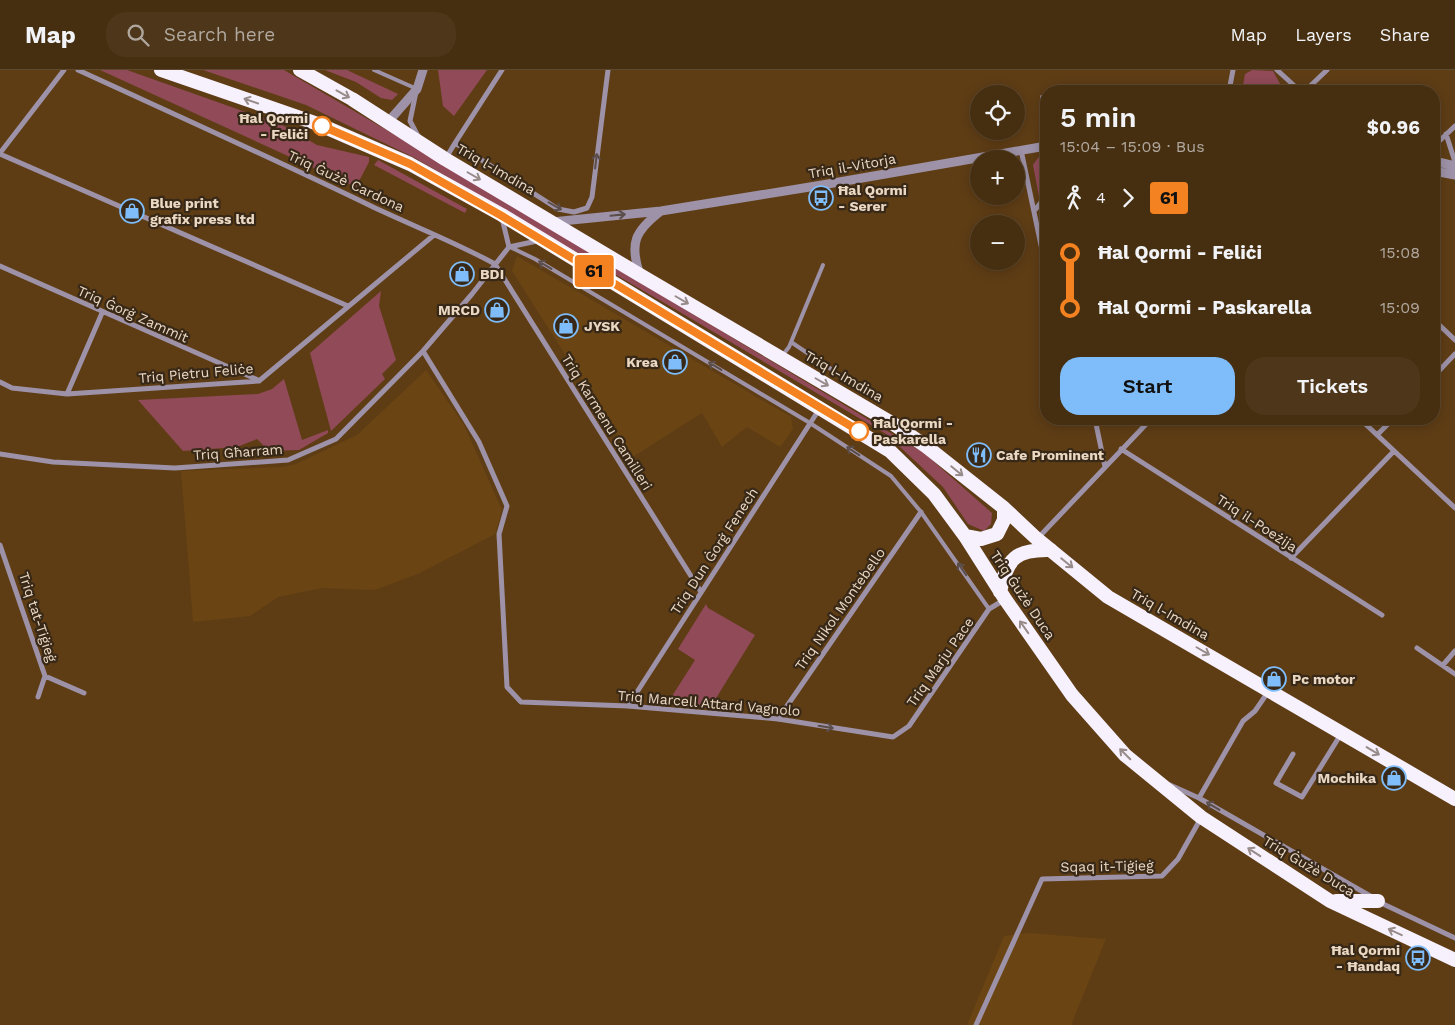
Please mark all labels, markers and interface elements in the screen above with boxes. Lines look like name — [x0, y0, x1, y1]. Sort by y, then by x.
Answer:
search box — [106, 12, 456, 57]
text: Map — [25, 21, 76, 49]
icon: search — [124, 21, 152, 49]
text: Search here — [164, 23, 275, 46]
text: Map — [1230, 24, 1267, 45]
text: Layers — [1295, 24, 1352, 45]
text: Share — [1380, 24, 1430, 45]
map controls — [970, 85, 1025, 270]
button: locate — [970, 85, 1025, 140]
one-way arrow — [335, 89, 349, 99]
one-way arrow — [244, 96, 259, 105]
text: 5 min — [1060, 101, 1137, 134]
place label: Ħal Qormi - Feliċi — [239, 110, 308, 142]
marker: Ħal Qormi - Feliċi — [312, 116, 332, 136]
text: $0.96 — [1367, 116, 1420, 139]
text: 15:04 – 15:09 · Bus — [1060, 137, 1205, 156]
street label: Triq l-Imdina — [454, 140, 538, 198]
street label: Triq Ġużè Cardona — [285, 147, 407, 215]
street label: Triq il-Vitorja — [807, 150, 897, 182]
button: + — [970, 150, 1025, 205]
one-way arrow — [591, 153, 601, 169]
one-way arrow — [467, 171, 481, 181]
place label: Ħal Qormi - Serer — [838, 182, 907, 214]
icon: walk — [1060, 184, 1088, 212]
icon: forward — [1114, 184, 1142, 212]
bus stop icon: Ħal Qormi - Serer — [808, 185, 834, 211]
text: 61 — [1160, 187, 1178, 208]
text: 4 — [1096, 188, 1106, 207]
place label: Blue print grafix press ltd — [150, 195, 255, 227]
shop icon: Blue print grafix press ltd — [119, 198, 145, 224]
one-way arrow — [548, 201, 562, 211]
one-way arrow — [609, 210, 625, 220]
button: − — [970, 215, 1025, 270]
text: Ħal Qormi - Feliċi — [1098, 241, 1262, 264]
text: 15:08 — [1380, 243, 1420, 262]
line badge: 61 — [572, 255, 616, 287]
one-way arrow — [539, 259, 553, 269]
text: 61 — [585, 260, 603, 281]
shop icon: BDI — [449, 261, 475, 287]
place label: BDI — [480, 266, 504, 282]
street label: Triq Ġorġ Zammit — [75, 282, 191, 346]
one-way arrow — [674, 295, 688, 305]
text: Ħal Qormi - Paskarella — [1098, 296, 1312, 319]
shop icon: MRCD — [484, 297, 510, 323]
text: 15:09 — [1380, 298, 1420, 317]
place label: MRCD — [438, 302, 480, 318]
shop icon: JYSK — [553, 313, 579, 339]
place label: JYSK — [584, 318, 620, 334]
street label: Triq l-Imdina — [802, 347, 886, 405]
shop icon: Krea — [662, 349, 688, 375]
street label: Triq Karmenu Camilleri — [559, 351, 655, 493]
place label: Krea — [626, 354, 659, 370]
button: Start — [1060, 357, 1235, 415]
button: Tickets — [1245, 357, 1420, 415]
street label: Triq Pietru Feliċe — [138, 360, 254, 386]
one-way arrow — [708, 360, 722, 370]
one-way arrow — [814, 377, 828, 387]
place label: Ħal Qormi - Paskarella — [873, 415, 953, 447]
marker: Ħal Qormi - Paskarella — [849, 421, 869, 441]
street label: Triq Għarram — [193, 441, 283, 463]
restaurant icon: Cafe Prominent — [966, 442, 992, 468]
one-way arrow — [847, 446, 861, 456]
place label: Cafe Prominent — [996, 447, 1104, 463]
one-way arrow — [951, 465, 964, 476]
street label: Triq Dun Ġorġ Fenech — [667, 485, 761, 617]
street label: Triq il-Poeżija — [1214, 491, 1300, 555]
street label: Triq Nikol Montebello — [792, 545, 888, 673]
street label: Triq Ġużè Duca — [987, 547, 1059, 643]
one-way arrow — [1060, 558, 1073, 569]
one-way arrow — [957, 563, 967, 577]
street label: Triq tat-Tiġieġ — [16, 570, 60, 665]
street label: Triq l-Imdina — [1128, 585, 1212, 643]
street label: Triq Marju Pace — [903, 614, 977, 710]
one-way arrow — [1019, 620, 1029, 634]
one-way arrow — [1195, 646, 1210, 656]
shop icon: Pc motor — [1261, 666, 1287, 692]
place label: Pc motor — [1292, 671, 1355, 687]
street label: Triq Marcell Attard Vagnolo — [617, 687, 801, 719]
one-way arrow — [818, 722, 834, 732]
one-way arrow — [1366, 746, 1380, 756]
one-way arrow — [1119, 748, 1131, 760]
shop icon: Mochika — [1381, 765, 1407, 791]
place label: Mochika — [1317, 770, 1377, 786]
one-way arrow — [1205, 801, 1220, 811]
street label: Triq Ġużè Duca — [1260, 832, 1358, 900]
one-way arrow — [1247, 846, 1261, 857]
street label: Sqaq it-Tiġieġ — [1060, 857, 1154, 875]
one-way arrow — [1388, 926, 1403, 936]
place label: Ħal Qormi - Ħandaq — [1331, 942, 1400, 974]
bus stop icon: Ħal Qormi - Ħandaq — [1405, 945, 1431, 971]

